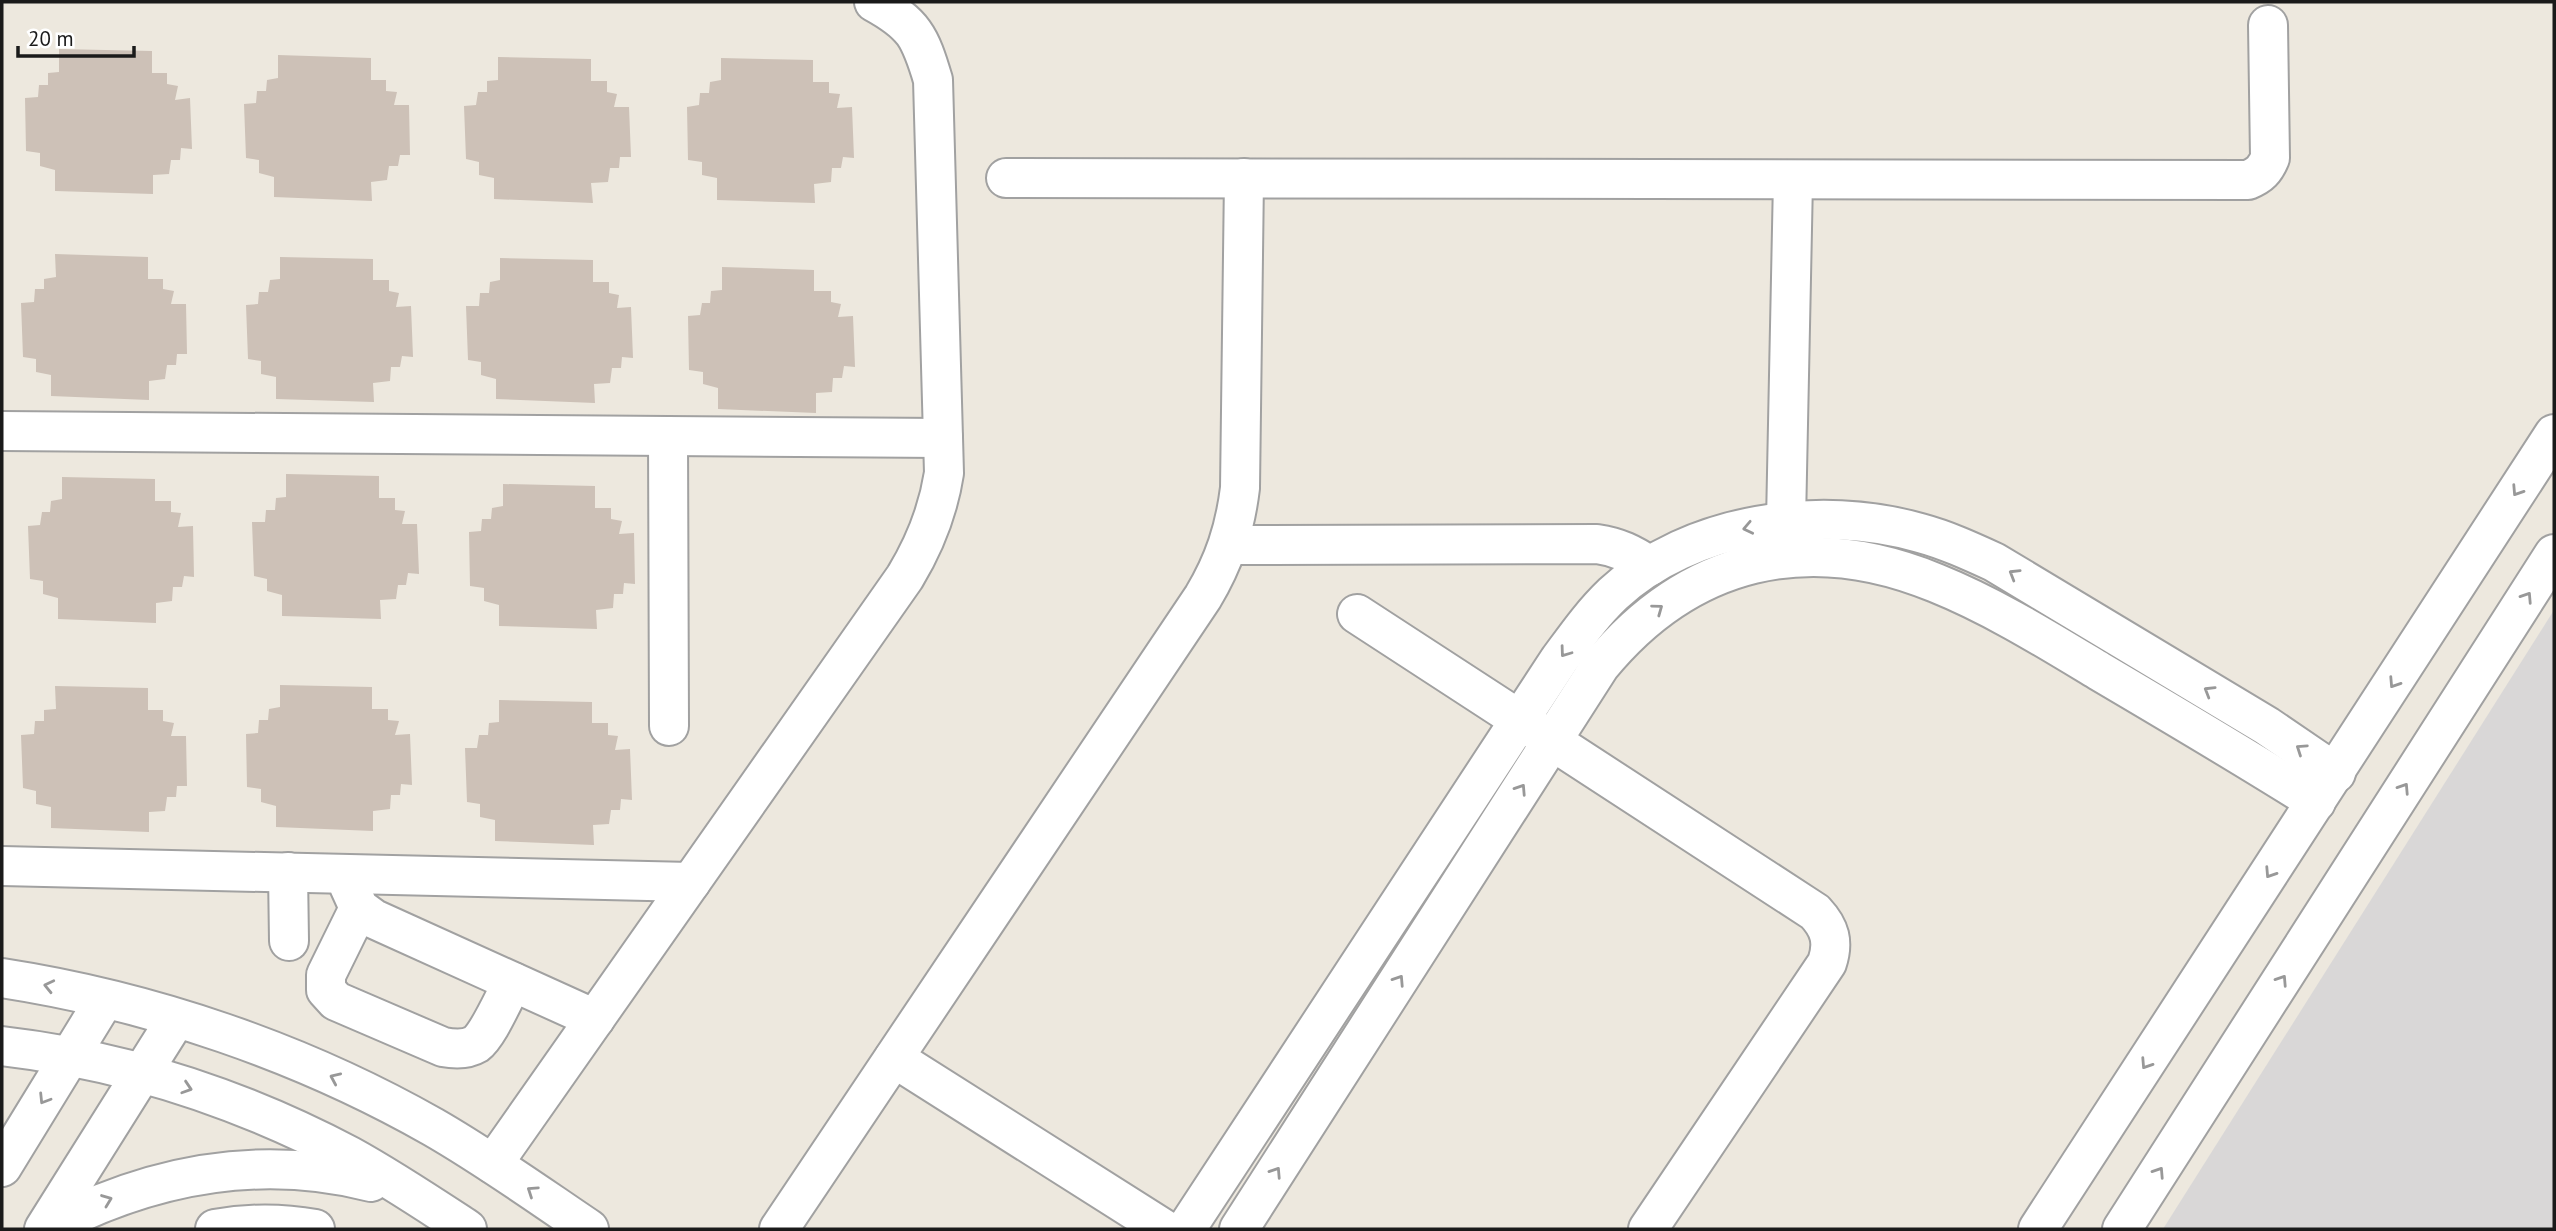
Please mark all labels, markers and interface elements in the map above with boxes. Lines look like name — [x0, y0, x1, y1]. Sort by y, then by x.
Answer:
scale bar — [18, 14, 133, 58]
text: 20 m — [28, 25, 74, 52]
one-way arrow — [2513, 484, 2526, 497]
one-way arrow — [1742, 520, 1754, 535]
one-way arrow — [2008, 569, 2021, 582]
one-way arrow — [2518, 591, 2531, 604]
one-way arrow — [1650, 605, 1663, 617]
one-way arrow — [1560, 644, 1573, 657]
one-way arrow — [2389, 675, 2402, 688]
one-way arrow — [2203, 686, 2216, 699]
one-way arrow — [2296, 744, 2309, 757]
one-way arrow — [1513, 783, 1526, 796]
one-way arrow — [2396, 783, 2409, 796]
one-way arrow — [2265, 866, 2278, 879]
one-way arrow — [1390, 975, 1403, 988]
one-way arrow — [2273, 975, 2286, 988]
one-way arrow — [43, 980, 55, 995]
one-way arrow — [2141, 1056, 2154, 1069]
one-way arrow — [330, 1072, 342, 1086]
one-way arrow — [181, 1080, 193, 1094]
one-way arrow — [39, 1091, 52, 1104]
one-way arrow — [1267, 1166, 1280, 1179]
one-way arrow — [2151, 1166, 2164, 1179]
one-way arrow — [527, 1187, 540, 1199]
one-way arrow — [101, 1194, 113, 1208]

